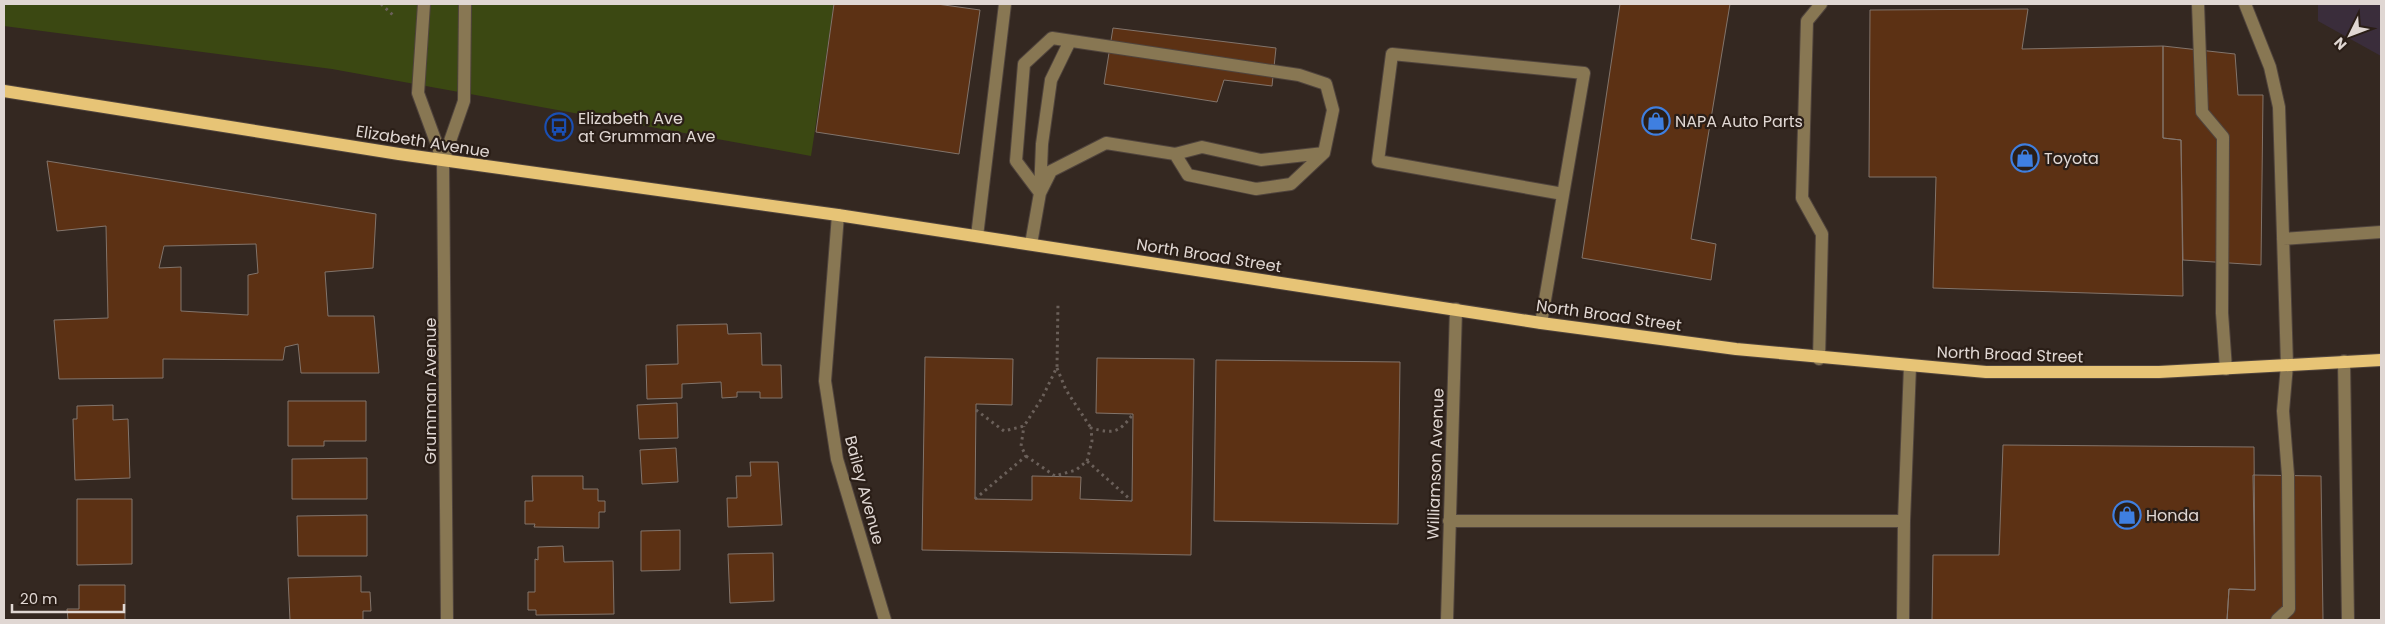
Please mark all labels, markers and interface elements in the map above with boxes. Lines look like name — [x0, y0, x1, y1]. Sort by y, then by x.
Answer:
north arrow — [2325, 10, 2375, 60]
text: N — [2329, 33, 2351, 54]
shop icon: NAPA Auto Parts — [1641, 106, 1671, 136]
place label: Elizabeth Ave at Grumman Ave — [578, 107, 716, 148]
place label: NAPA Auto Parts — [1675, 110, 1803, 133]
bus stop icon: Elizabeth Ave at Grumman Ave — [544, 112, 574, 142]
street label: Elizabeth Avenue — [354, 120, 492, 163]
shop icon: Toyota — [2010, 143, 2040, 173]
place label: Toyota — [2044, 147, 2099, 170]
street label: North Broad Street — [1135, 233, 1283, 278]
street label: North Broad Street — [1535, 294, 1683, 337]
street label: Grumman Avenue — [419, 317, 442, 465]
street label: North Broad Street — [1936, 340, 2084, 369]
street label: Williamson Avenue — [1421, 388, 1450, 540]
street label: Bailey Avenue — [839, 433, 890, 547]
shop icon: Honda — [2112, 500, 2142, 530]
place label: Honda — [2146, 504, 2199, 527]
scale bar — [12, 582, 125, 614]
text: 20 m — [20, 588, 58, 609]

